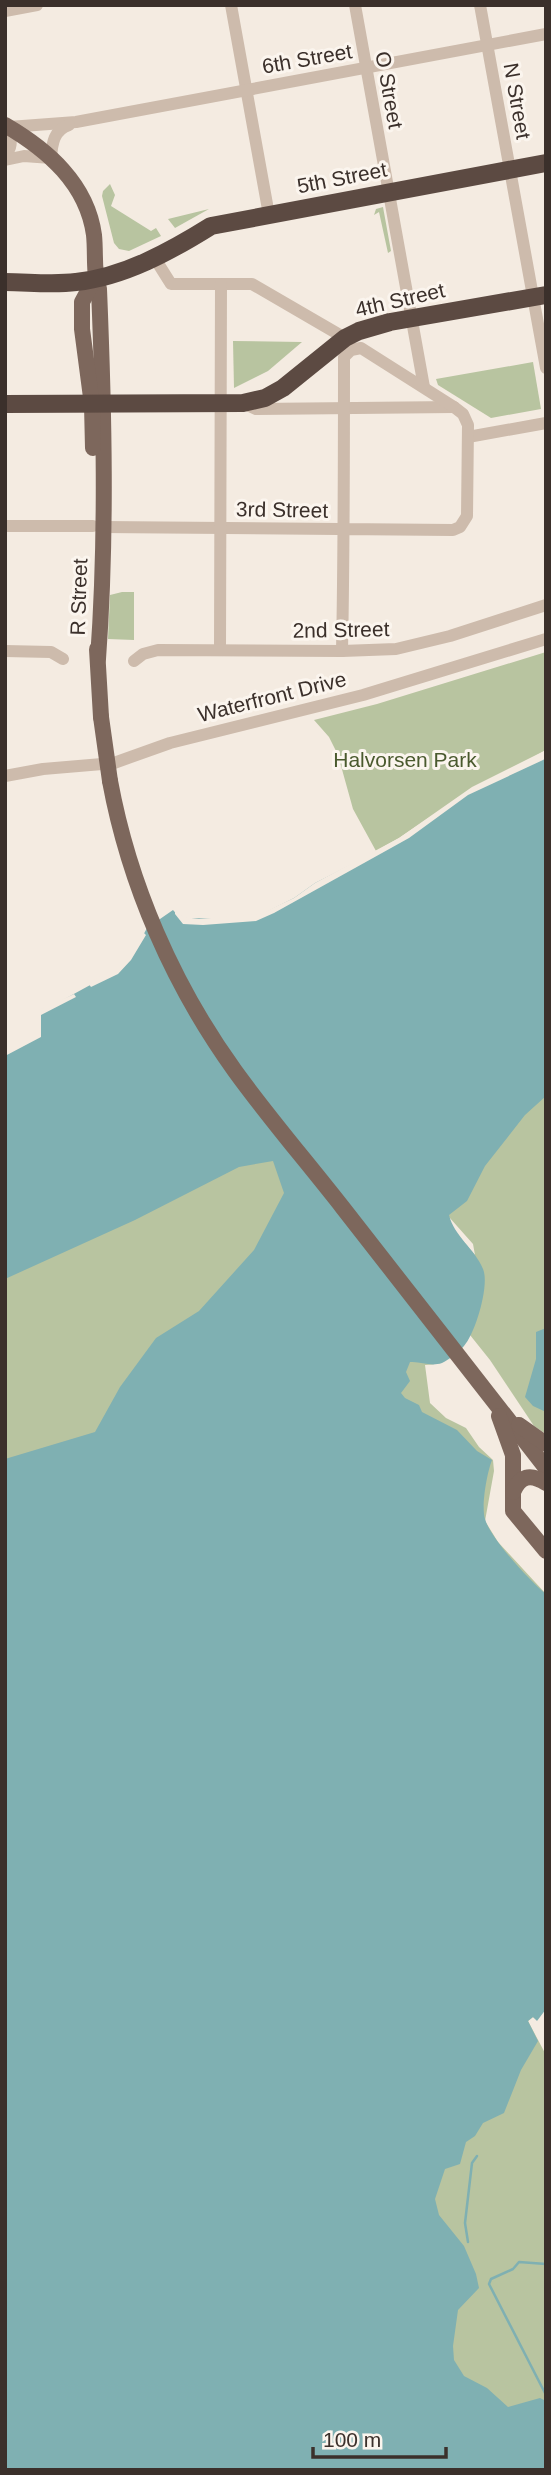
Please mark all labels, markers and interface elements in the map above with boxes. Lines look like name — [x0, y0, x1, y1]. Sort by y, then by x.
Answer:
street label: 6th Street — [260, 39, 354, 78]
street label: O Street — [371, 49, 408, 131]
street label: N Street — [499, 61, 536, 141]
street label: 5th Street — [295, 158, 389, 197]
street label: 4th Street — [353, 278, 447, 321]
street label: 3rd Street — [236, 497, 328, 522]
street label: R Street — [66, 558, 91, 636]
street label: 2nd Street — [292, 617, 390, 642]
street label: Waterfront Drive — [195, 667, 348, 726]
park label: Halvorsen Park — [333, 748, 477, 771]
scale bar — [313, 2416, 446, 2460]
text: 100 m — [323, 2428, 381, 2451]

